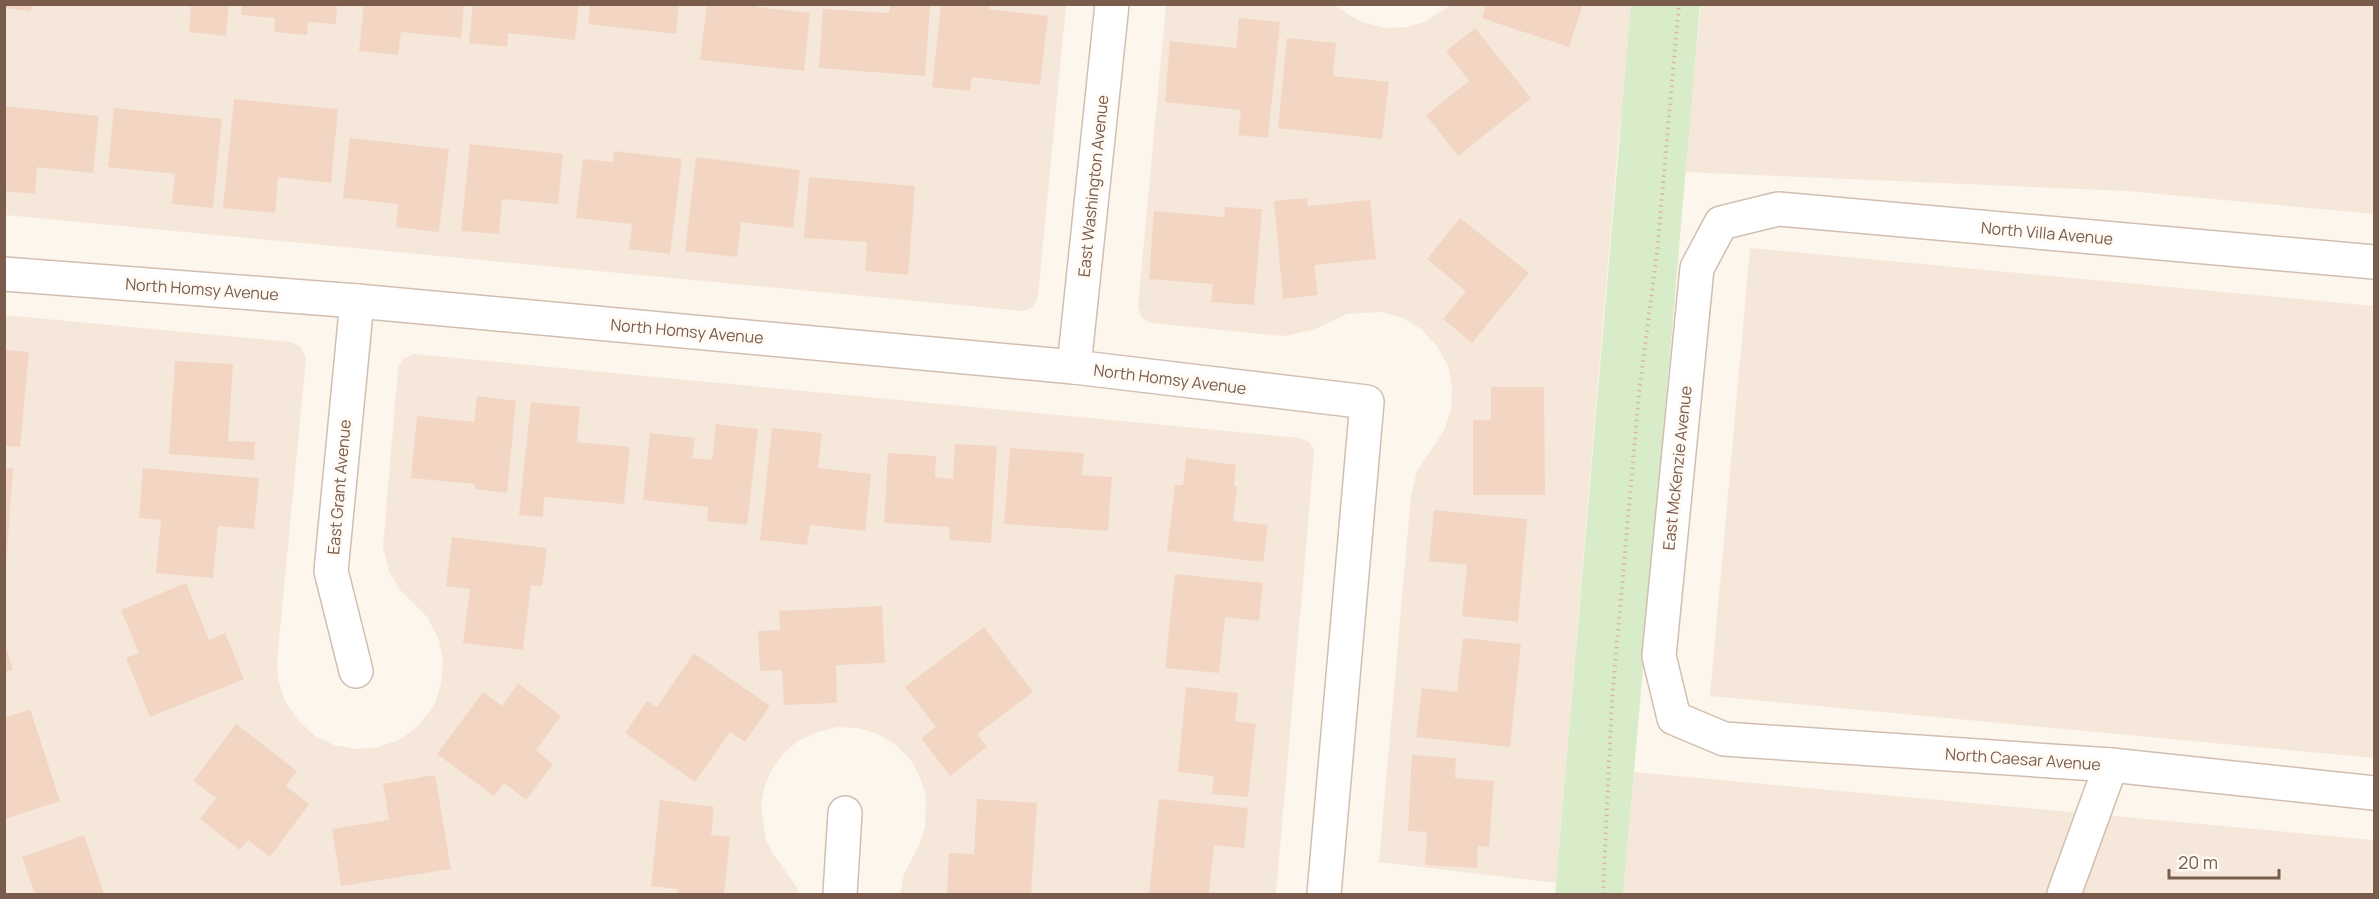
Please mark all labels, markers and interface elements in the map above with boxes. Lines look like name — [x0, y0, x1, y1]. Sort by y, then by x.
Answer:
street label: East Washington Avenue — [1073, 94, 1113, 278]
street label: North Villa Avenue — [1980, 216, 2114, 250]
street label: North Homsy Avenue — [125, 273, 279, 305]
street label: North Homsy Avenue — [609, 313, 765, 349]
street label: North Homsy Avenue — [1092, 359, 1248, 399]
street label: East McKenzie Avenue — [1657, 385, 1697, 551]
street label: East Grant Avenue — [322, 419, 356, 555]
street label: North Caesar Avenue — [1944, 743, 2102, 775]
scale bar — [2169, 842, 2278, 880]
text: 20 m — [2178, 850, 2218, 874]

